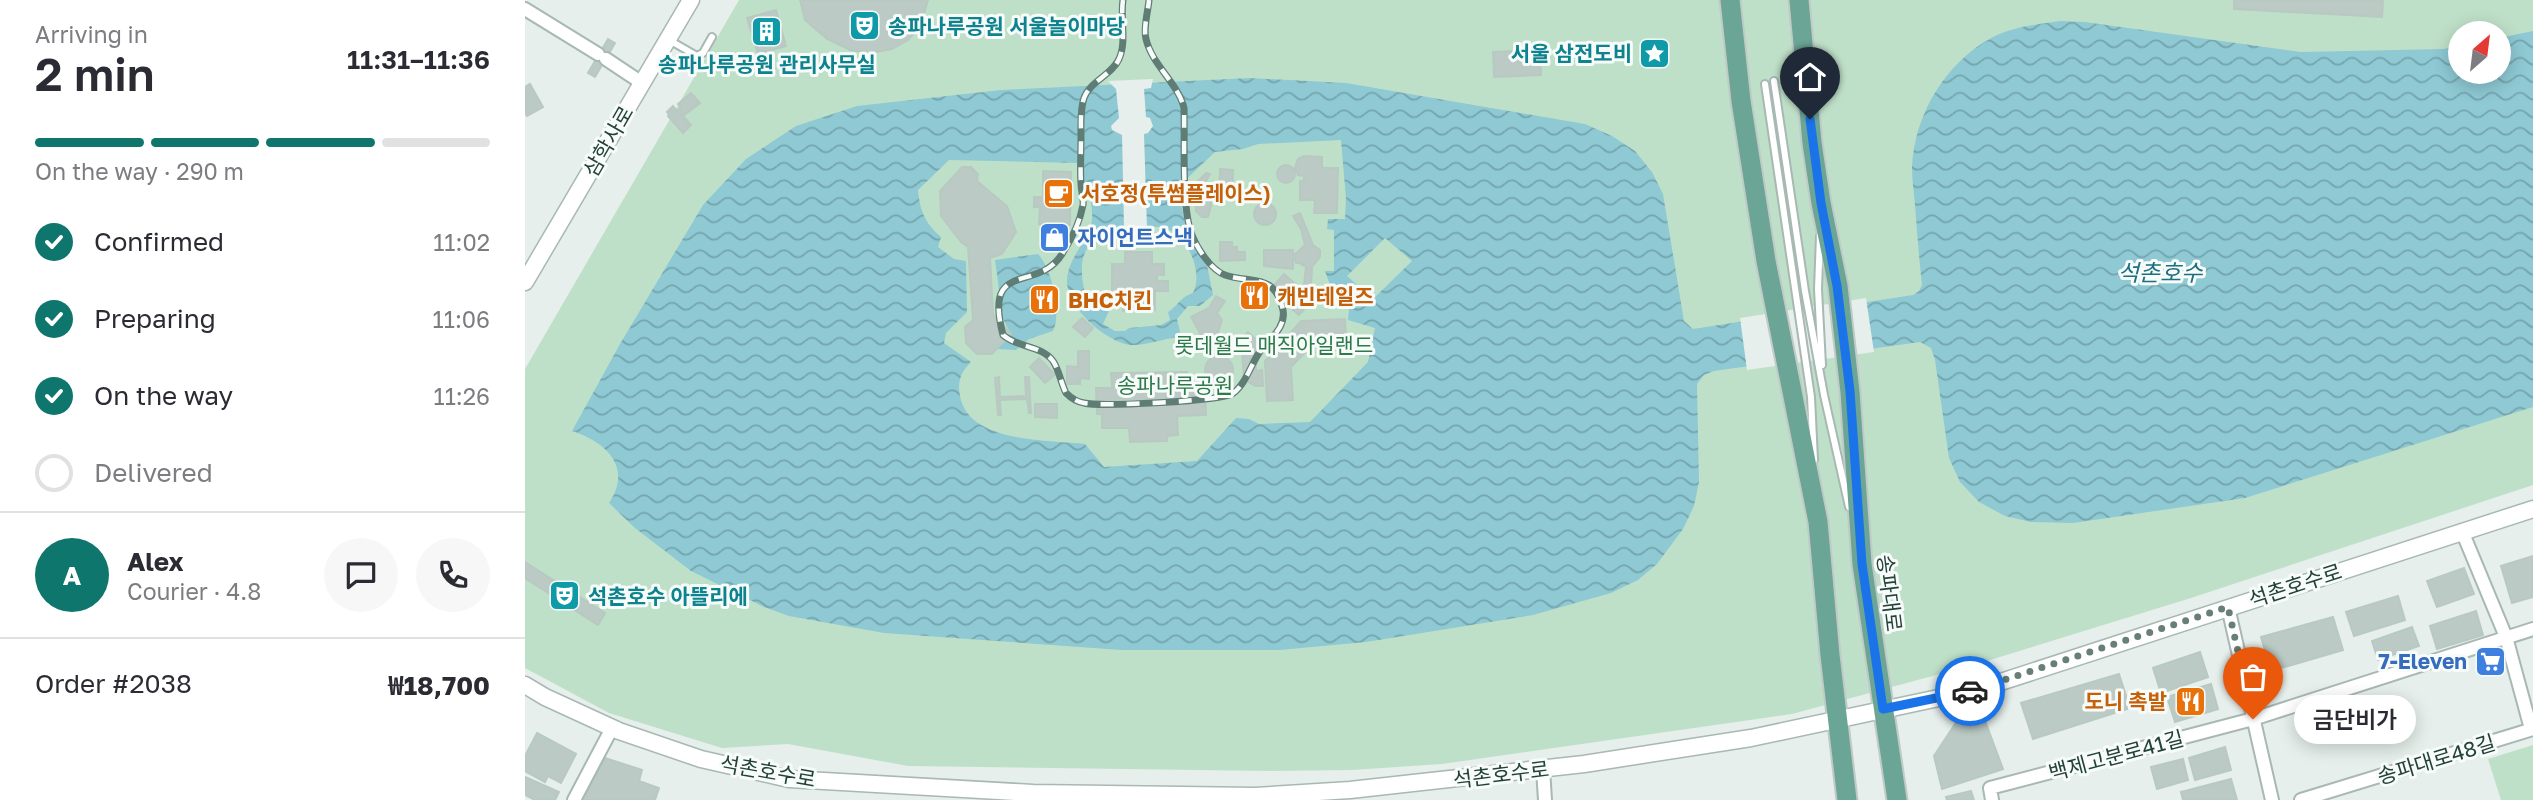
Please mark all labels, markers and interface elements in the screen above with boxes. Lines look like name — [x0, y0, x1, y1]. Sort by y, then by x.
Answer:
theatre icon: 송파나루공원 서울놀이마당 — [848, 9, 882, 43]
place label: 송파나루공원 서울놀이마당 — [888, 13, 1125, 39]
building icon: 송파나루공원 관리사무실 — [750, 15, 784, 49]
text: Arriving in — [35, 20, 148, 48]
north arrow — [2448, 21, 2511, 84]
map controls — [2448, 21, 2511, 84]
place icon: 서울 삼전도비 — [1638, 36, 1672, 70]
place label: 서울 삼전도비 — [1511, 40, 1632, 66]
text: 11:31–11:36 — [347, 44, 490, 75]
text: 2 min — [35, 46, 155, 101]
pin — [1780, 47, 1840, 119]
place label: 송파나루공원 관리사무실 — [658, 51, 876, 77]
icon: home — [1791, 58, 1829, 96]
street label: 삼학사로 — [577, 101, 639, 181]
text: On the way · 290 m — [35, 157, 244, 185]
cafe icon: 서호정(투썸플레이스) — [1041, 176, 1075, 210]
place label: 서호정(투썸플레이스) — [1081, 180, 1271, 206]
shop icon: 자이언트스낵 — [1037, 220, 1071, 254]
icon: check — [35, 223, 73, 261]
place label: 자이언트스낵 — [1077, 224, 1193, 250]
text: Confirmed — [94, 226, 224, 257]
text: 11:02 — [433, 228, 490, 256]
water label: 석촌호수 — [2118, 258, 2203, 286]
restaurant icon: 캐빈테일즈 — [1237, 279, 1271, 313]
restaurant icon: BHC치킨 — [1028, 283, 1062, 317]
place label: 캐빈테일즈 — [1277, 283, 1374, 309]
place label: BHC치킨 — [1068, 287, 1152, 313]
icon: check — [35, 300, 73, 338]
text: Preparing — [94, 303, 216, 334]
text: 11:06 — [433, 305, 490, 333]
park label: 롯데월드 매직아일랜드 — [1175, 332, 1373, 358]
park label: 송파나루공원 — [1117, 372, 1233, 398]
icon: check — [35, 377, 73, 415]
text: On the way — [94, 380, 233, 411]
text: 11:26 — [434, 382, 490, 410]
text: Delivered — [94, 457, 213, 488]
button: chat — [324, 538, 398, 612]
button: phone — [416, 538, 490, 612]
text: Alex — [127, 546, 184, 577]
street label: 송파대로 — [1872, 553, 1908, 633]
street label: 석촌호수로 — [2245, 558, 2345, 612]
text: A — [63, 560, 81, 591]
text: Courier · 4.8 — [127, 577, 261, 605]
theatre icon: 석촌호수 아뜰리에 — [548, 579, 582, 613]
place label: 석촌호수 아뜰리에 — [588, 583, 748, 609]
supermarket icon: 7-Eleven — [2473, 644, 2507, 678]
pin — [2223, 647, 2283, 719]
place label: 7-Eleven — [2378, 648, 2467, 674]
courier — [1935, 656, 2005, 726]
icon: bag — [2234, 658, 2272, 696]
text: Order #2038 — [35, 668, 192, 699]
text: ₩18,700 — [388, 670, 490, 701]
icon: car — [1951, 672, 1989, 710]
restaurant icon: 도니 촉발 — [2173, 684, 2207, 718]
place label: 도니 촉발 — [2084, 688, 2167, 714]
callout: 금단비가 — [2295, 694, 2418, 744]
text: 금단비가 — [2313, 705, 2397, 733]
street label: 백제고분로41길 — [2046, 724, 2186, 786]
street label: 송파대로48길 — [2374, 729, 2498, 789]
street label: 석촌호수로 — [718, 750, 818, 792]
street label: 석촌호수로 — [1451, 755, 1551, 793]

